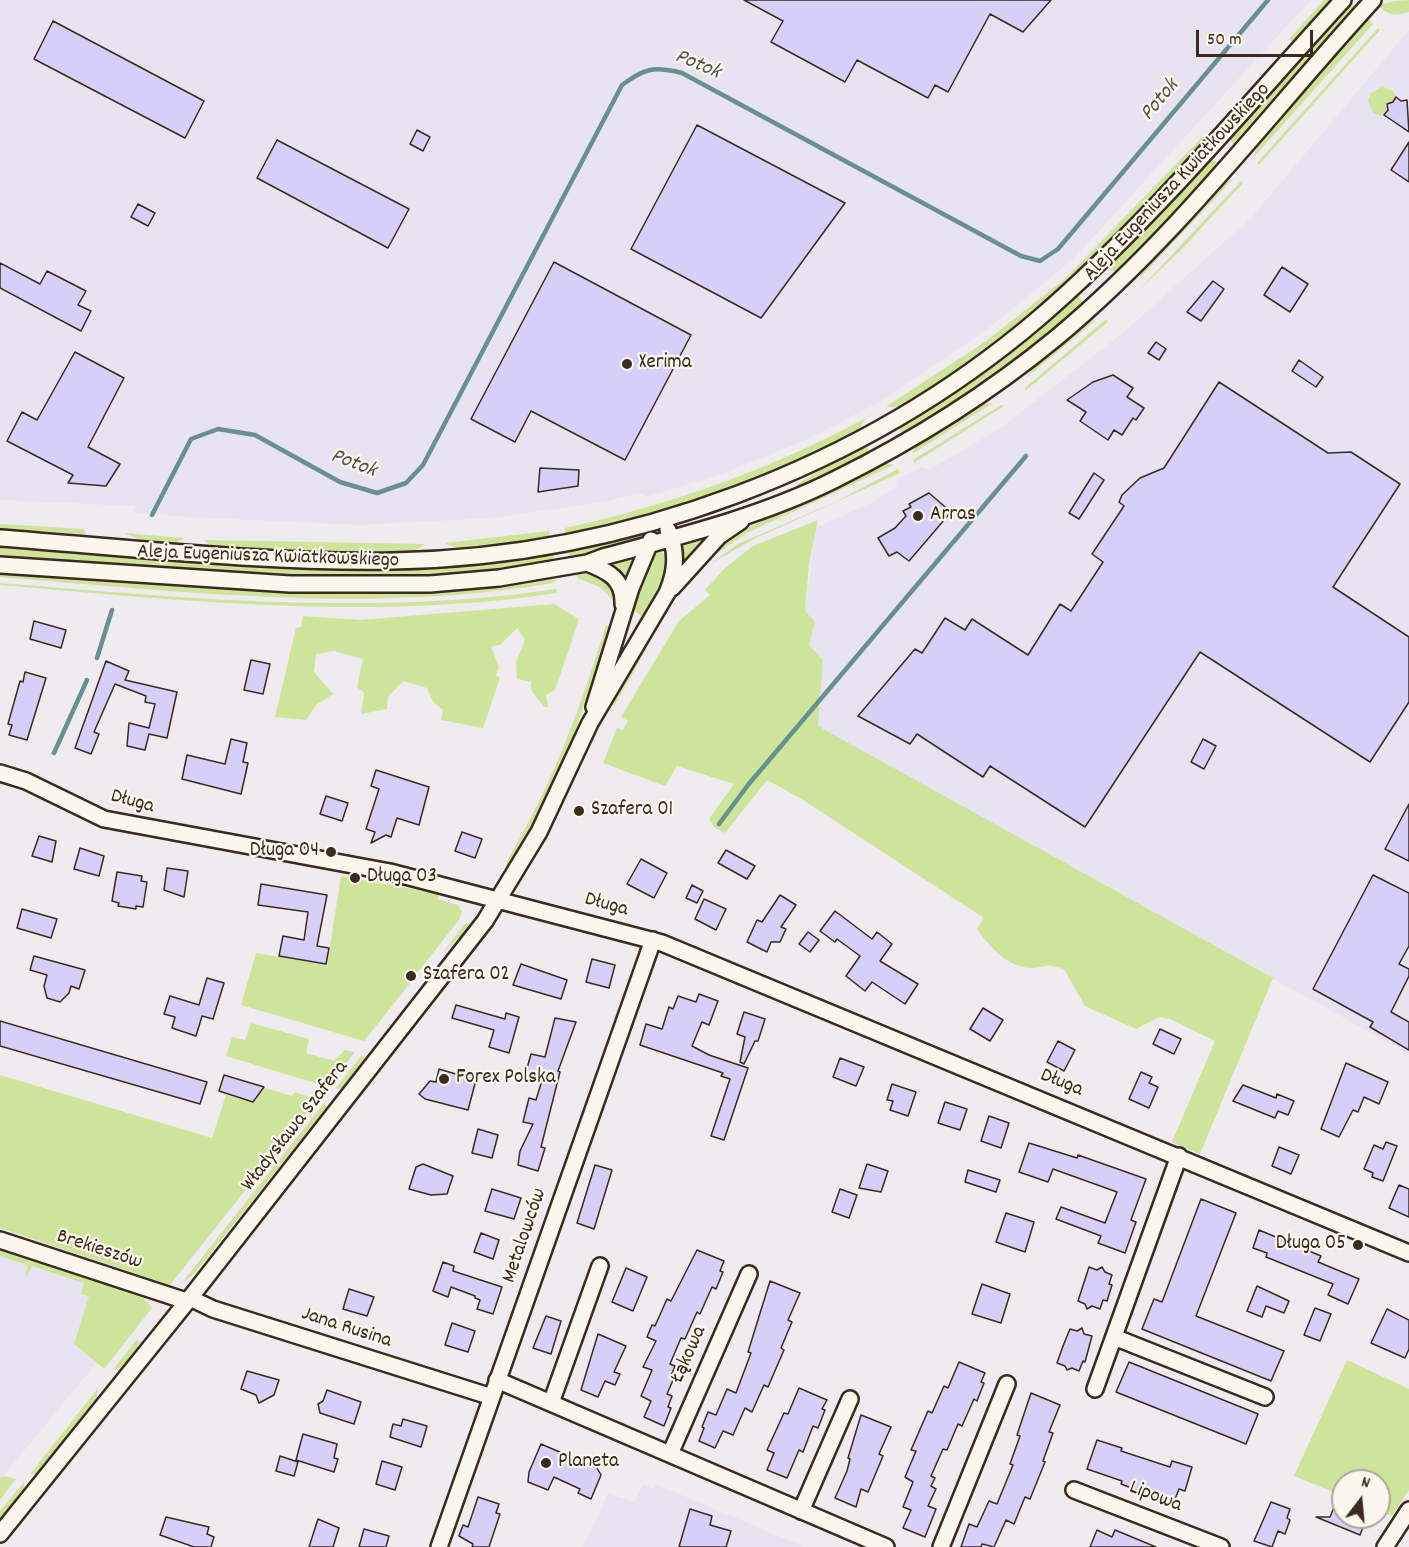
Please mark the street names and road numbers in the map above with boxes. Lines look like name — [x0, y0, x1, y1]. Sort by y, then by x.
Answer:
street label: Aleja Eugeniusza Kwiatkowskiego — [1079, 79, 1277, 287]
street label: Aleja Eugeniusza Kwiatkowskiego — [137, 541, 399, 575]
street label: Długa — [107, 785, 157, 821]
street label: Długa — [581, 888, 631, 924]
street label: Władysława Szafera — [237, 1057, 355, 1197]
street label: Długa — [1036, 1064, 1086, 1104]
street label: Metalowców — [498, 1185, 554, 1287]
street label: Brekieszów — [53, 1225, 145, 1277]
street label: Jana Rusina — [298, 1303, 394, 1355]
street label: Łąkowa — [666, 1323, 714, 1387]
street label: Lipowa — [1125, 1476, 1185, 1520]

